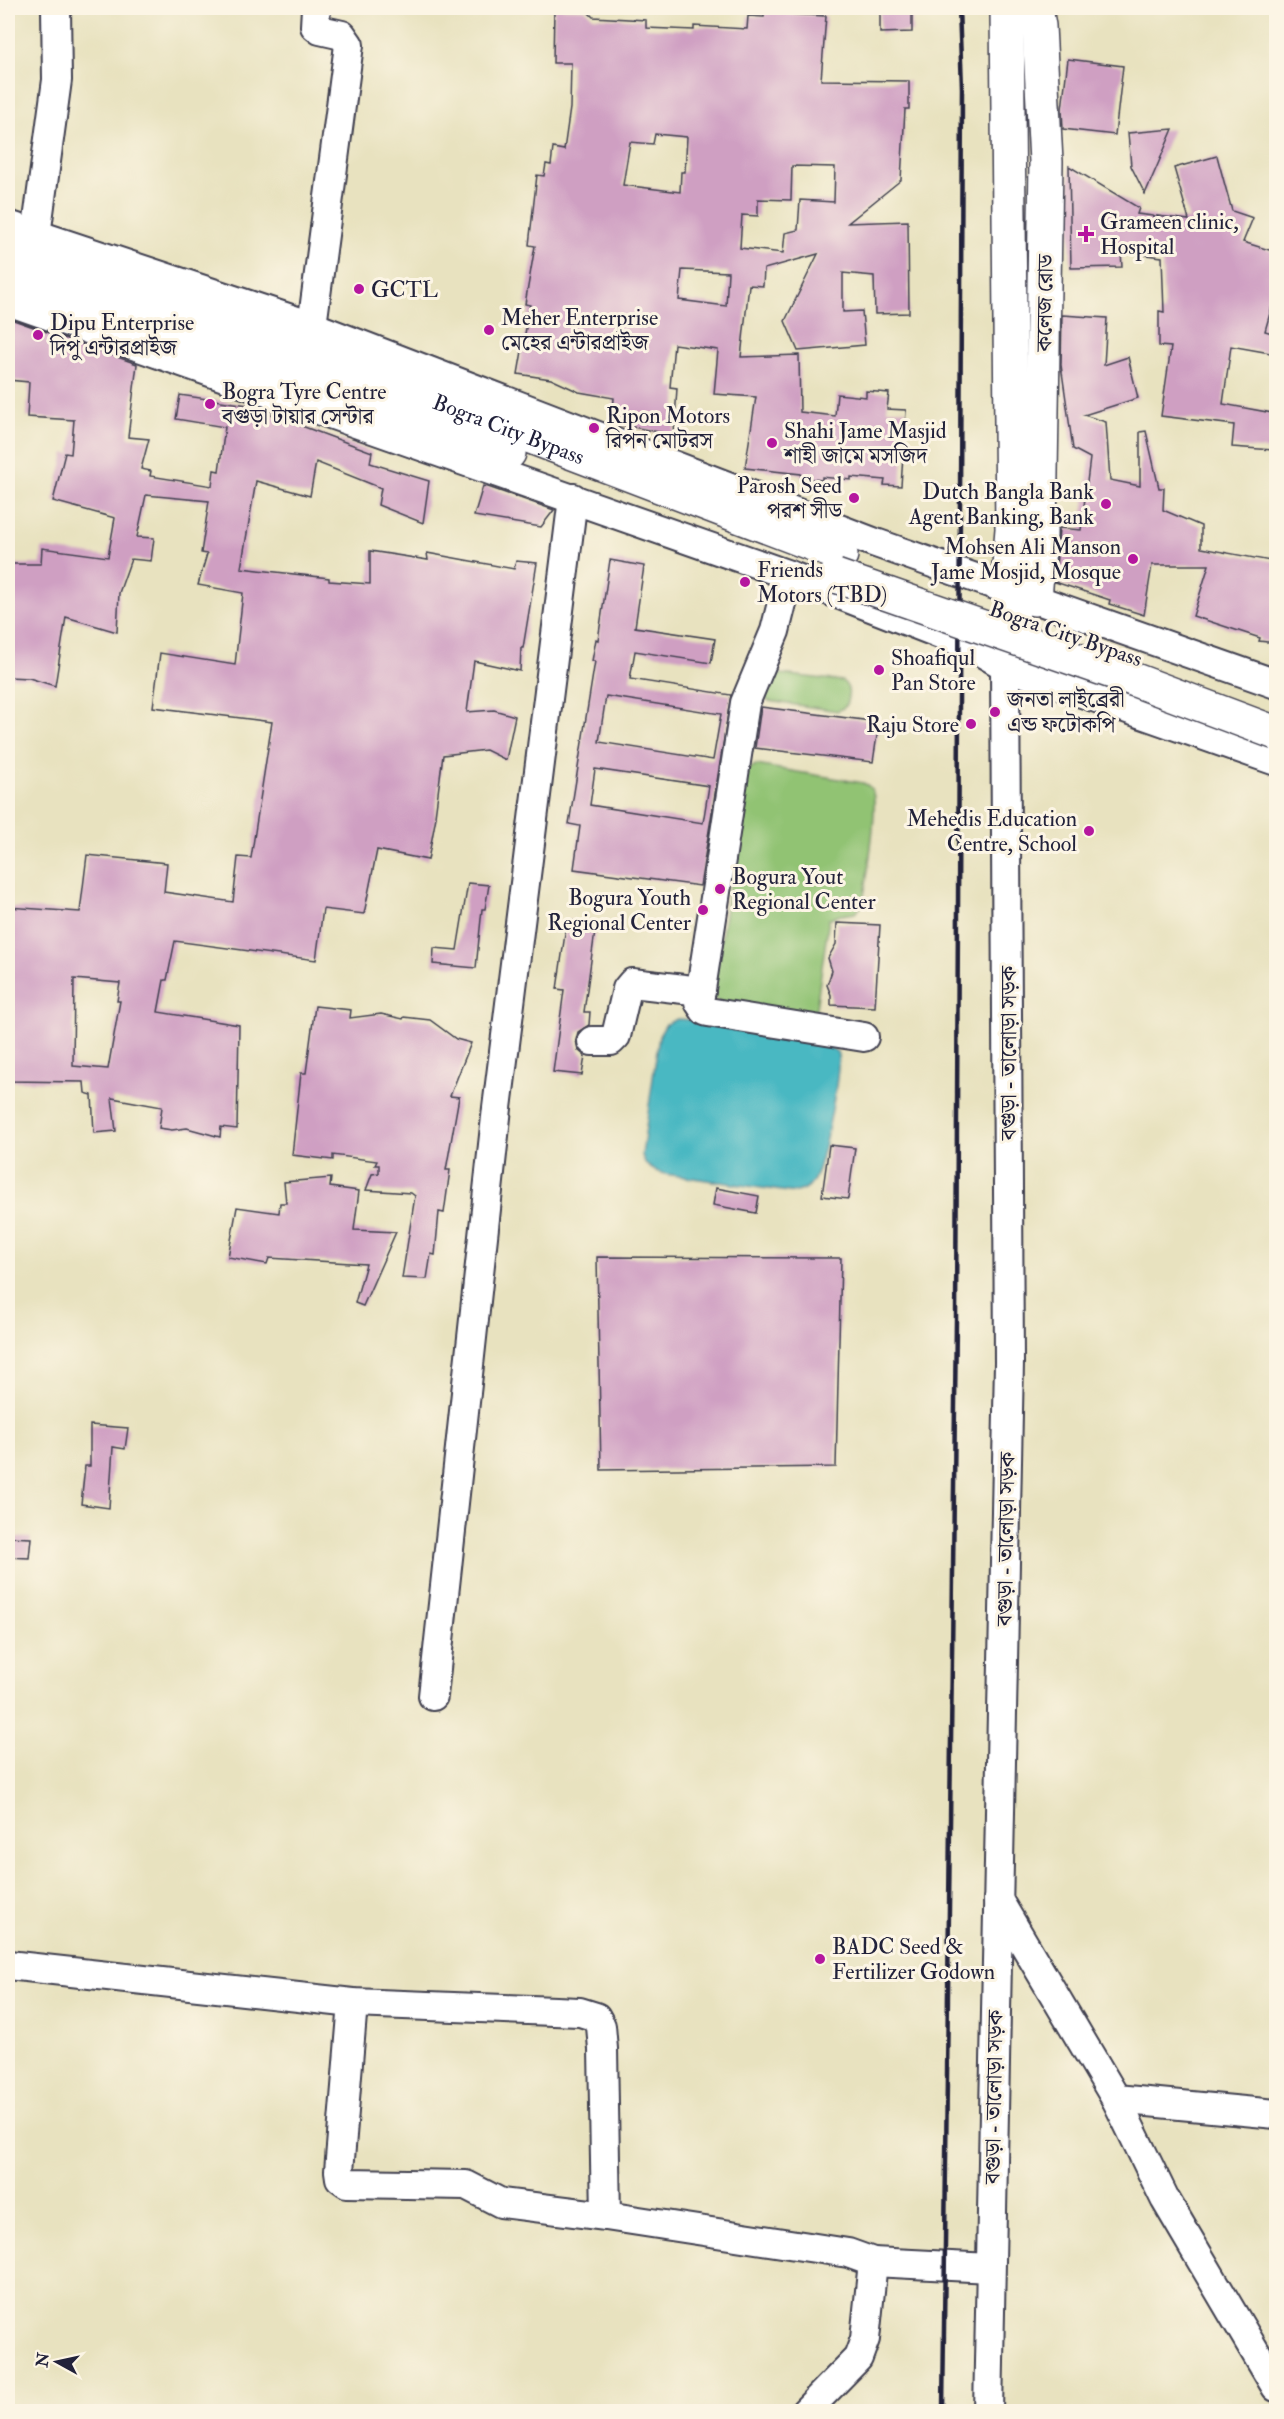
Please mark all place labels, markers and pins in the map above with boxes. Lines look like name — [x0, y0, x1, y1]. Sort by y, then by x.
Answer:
place label: Grameen clinic, Hospital — [1100, 208, 1239, 262]
marker: Grameen clinic, Hospital — [1077, 225, 1095, 243]
place label: GCTL — [371, 276, 438, 304]
marker: GCTL — [352, 282, 366, 296]
place label: Meher Enterprise মেহের এন্টারপ্রাইজ — [501, 304, 658, 357]
place label: Dipu Enterprise দিপু এন্টারপ্রাইজ — [49, 309, 194, 362]
marker: Meher Enterprise মেহের এন্টারপ্রাইজ — [482, 323, 496, 337]
marker: Dipu Enterprise দিপু এন্টারপ্রাইজ — [31, 328, 45, 342]
place label: Bogra Tyre Centre বগুড়া টায়ার সেন্টার — [221, 378, 387, 431]
marker: Bogra Tyre Centre বগুড়া টায়ার সেন্টার — [203, 397, 217, 411]
place label: Ripon Motors রিপন মোটরস — [605, 402, 730, 455]
place label: Shahi Jame Masjid শাহী জামে মসজিদ — [783, 417, 947, 470]
marker: Ripon Motors রিপন মোটরস — [587, 421, 601, 435]
marker: Shahi Jame Masjid শাহী জামে মসজিদ — [765, 436, 779, 450]
place label: Parosh Seed পরশ সীড — [737, 472, 843, 525]
place label: Dutch Bangla Bank Agent Banking, Bank — [908, 478, 1094, 531]
marker: Parosh Seed পরশ সীড — [847, 491, 861, 505]
marker: Dutch Bangla Bank Agent Banking, Bank — [1099, 497, 1113, 511]
place label: Mohsen Ali Manson Jame Mosjid, Mosque — [930, 533, 1121, 586]
marker: Mohsen Ali Manson Jame Mosjid, Mosque — [1126, 552, 1140, 566]
place label: Friends Motors (TBD) — [757, 556, 887, 609]
marker: Friends Motors (TBD) — [738, 575, 752, 589]
place label: Shoafiqul Pan Store — [891, 644, 976, 697]
marker: Shoafiqul Pan Store — [872, 663, 886, 677]
place label: জনতা লাইব্রেরী এন্ড ফটোকপি — [1006, 686, 1124, 739]
marker: জনতা লাইব্রেরী এন্ড ফটোকপি — [988, 705, 1002, 719]
place label: Raju Store — [866, 711, 959, 739]
marker: Raju Store — [964, 717, 978, 731]
place label: Mehedis Education Centre, School — [907, 805, 1077, 858]
marker: Mehedis Education Centre, School — [1082, 824, 1096, 838]
place label: Bogura Yout Regional Center — [732, 863, 876, 916]
marker: Bogura Yout Regional Center — [713, 882, 727, 896]
place label: Bogura Youth Regional Center — [547, 884, 692, 937]
marker: Bogura Youth Regional Center — [696, 903, 710, 917]
place label: BADC Seed & Fertilizer Godown — [832, 1933, 995, 1986]
marker: BADC Seed & Fertilizer Godown — [813, 1952, 827, 1966]

